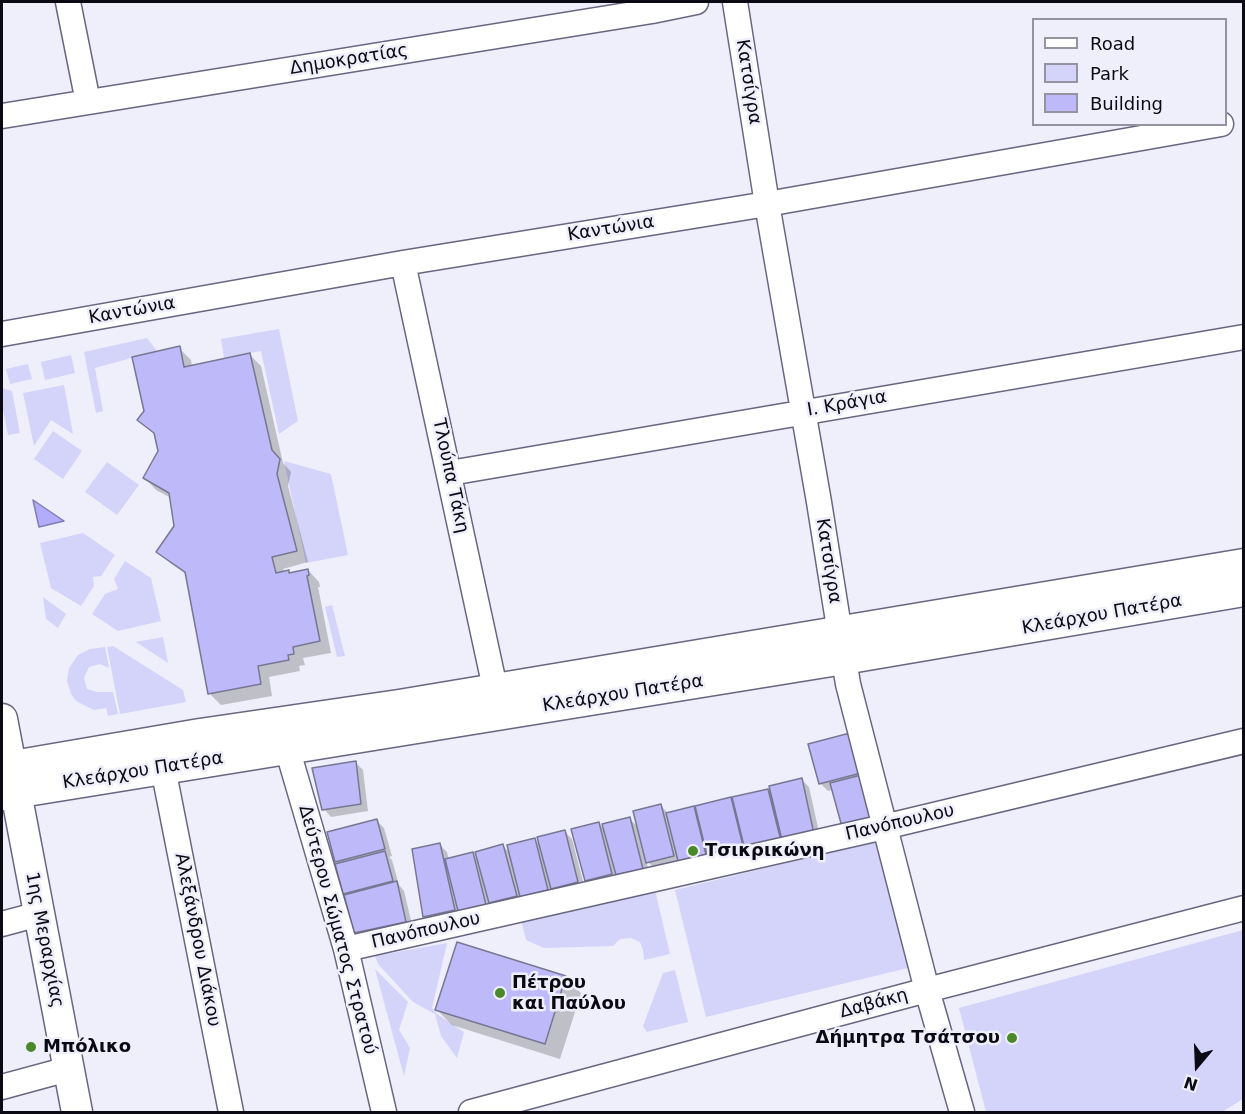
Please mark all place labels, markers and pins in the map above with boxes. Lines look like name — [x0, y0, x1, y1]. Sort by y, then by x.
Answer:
place label: Τσικρικώνη — [705, 840, 825, 862]
marker: Τσικρικώνη — [686, 844, 700, 858]
place label: Πέτρου και Παύλου — [512, 972, 626, 1014]
marker: Πέτρου και Παύλου — [493, 986, 507, 1000]
place label: Δήμητρα Τσάτσου — [816, 1027, 1000, 1049]
marker: Δήμητρα Τσάτσου — [1005, 1031, 1019, 1045]
place label: Μπόλικο — [43, 1036, 131, 1058]
marker: Μπόλικο — [24, 1040, 38, 1054]

